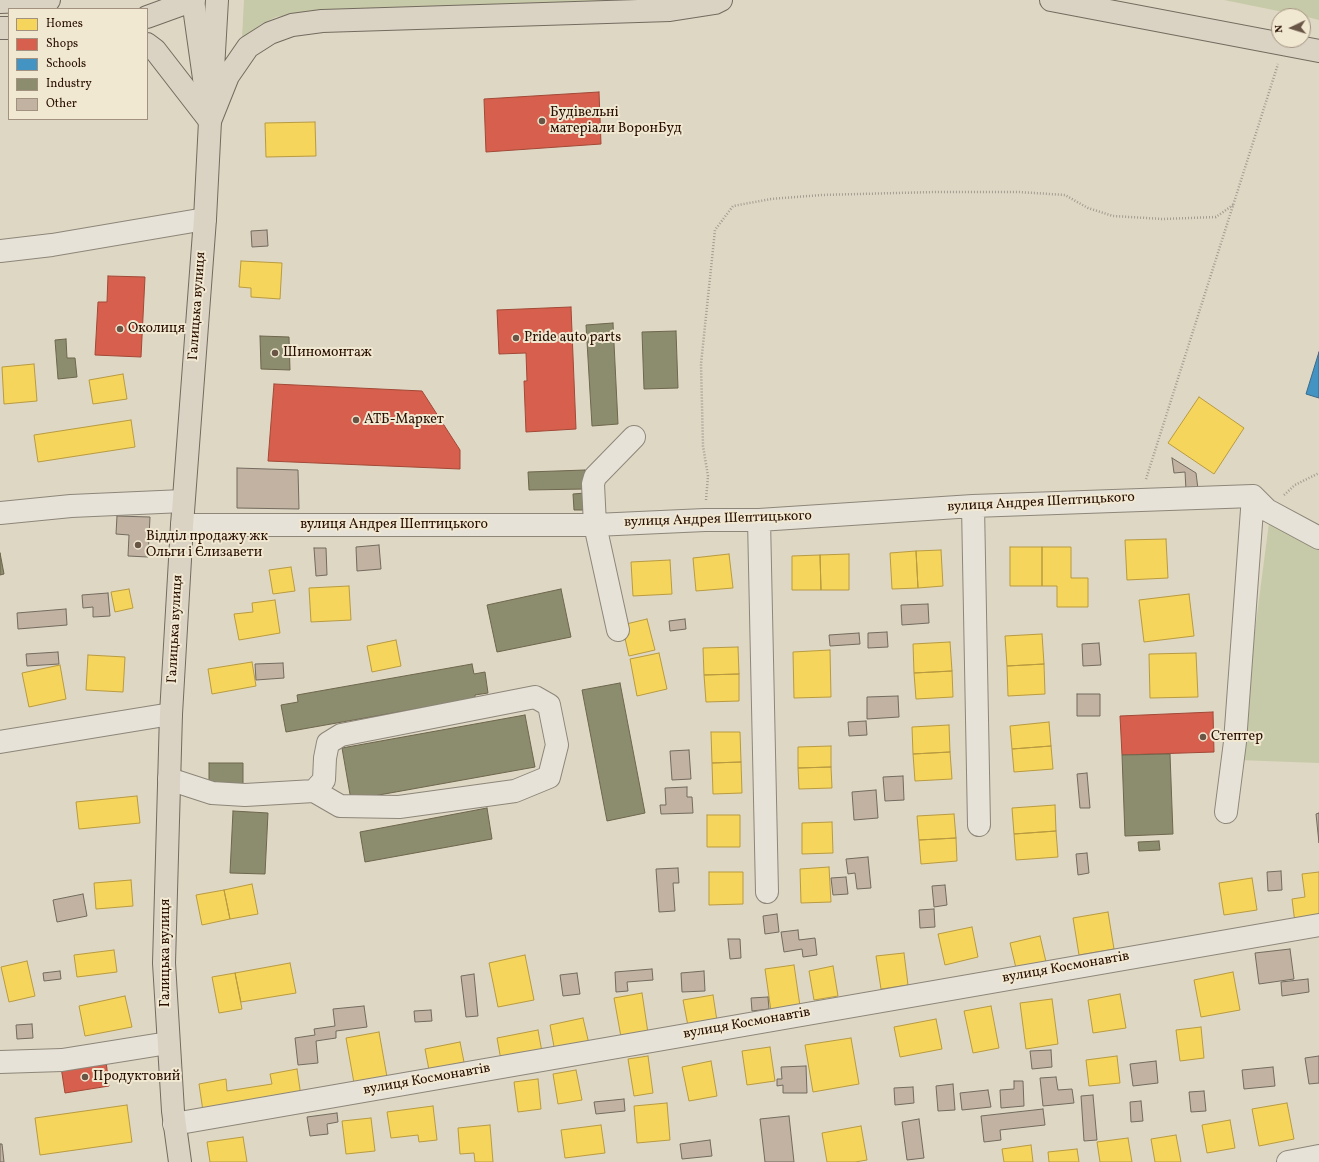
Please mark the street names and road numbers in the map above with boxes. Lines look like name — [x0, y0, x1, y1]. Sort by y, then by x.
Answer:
street label: Галицька вулиця — [186, 251, 210, 361]
street label: вулиця Андрея Шептицького — [947, 490, 1135, 516]
street label: вулиця Андрея Шептицького — [624, 508, 812, 532]
street label: вулиця Андрея Шептицького — [300, 517, 488, 533]
street label: Галицька вулиця — [165, 574, 187, 684]
street label: Галицька вулиця — [158, 899, 174, 1007]
street label: вулиця Космонавтів — [1001, 949, 1131, 987]
street label: вулиця Космонавтів — [682, 1005, 812, 1043]
street label: вулиця Космонавтів — [362, 1061, 492, 1099]

